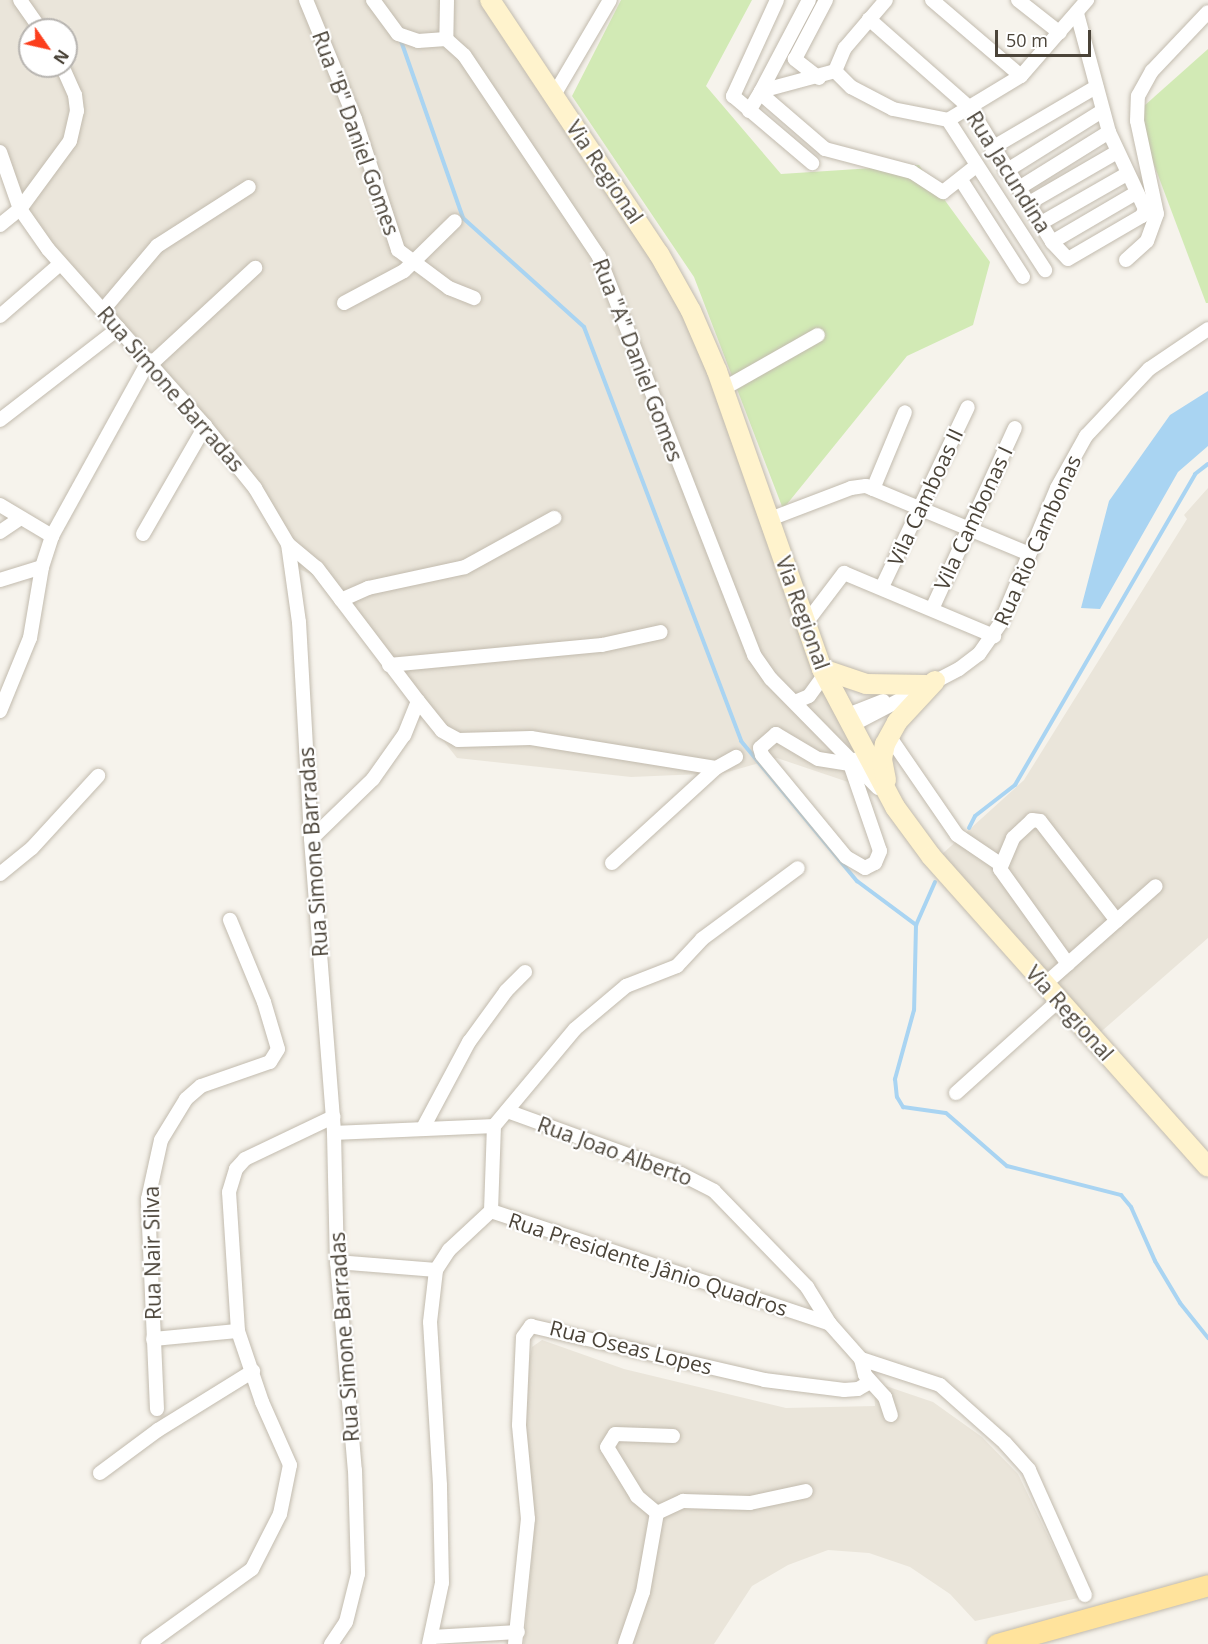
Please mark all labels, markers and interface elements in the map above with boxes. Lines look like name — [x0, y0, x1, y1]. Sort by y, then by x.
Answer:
north arrow — [18, 18, 78, 78]
scale bar — [998, 18, 1094, 56]
street label: Rua "B" Daniel Gomes — [307, 27, 405, 239]
text: 50 m — [1006, 28, 1048, 52]
text: N — [49, 45, 74, 68]
street label: Rua Jacundina — [962, 106, 1056, 238]
street label: Via Regional — [561, 116, 649, 228]
street label: Rua "A" Daniel Gomes — [588, 255, 688, 465]
street label: Rua Simone Barradas — [92, 301, 250, 477]
street label: Vila Camboas II — [882, 424, 968, 570]
street label: Vila Cambonas I — [929, 442, 1017, 594]
street label: Rua Rio Cambonas — [988, 451, 1086, 629]
street label: Via Regional — [771, 553, 835, 673]
street label: Rua Simone Barradas — [293, 746, 333, 958]
street label: Via Regional — [1021, 960, 1119, 1066]
street label: Rua Joao Alberto — [534, 1111, 696, 1191]
street label: Rua Nair Silva — [138, 1186, 166, 1320]
street label: Rua Presidente Jânio Quadros — [505, 1207, 791, 1321]
street label: Rua Simone Barradas — [324, 1231, 364, 1443]
street label: Rua Oseas Lopes — [547, 1315, 715, 1379]

